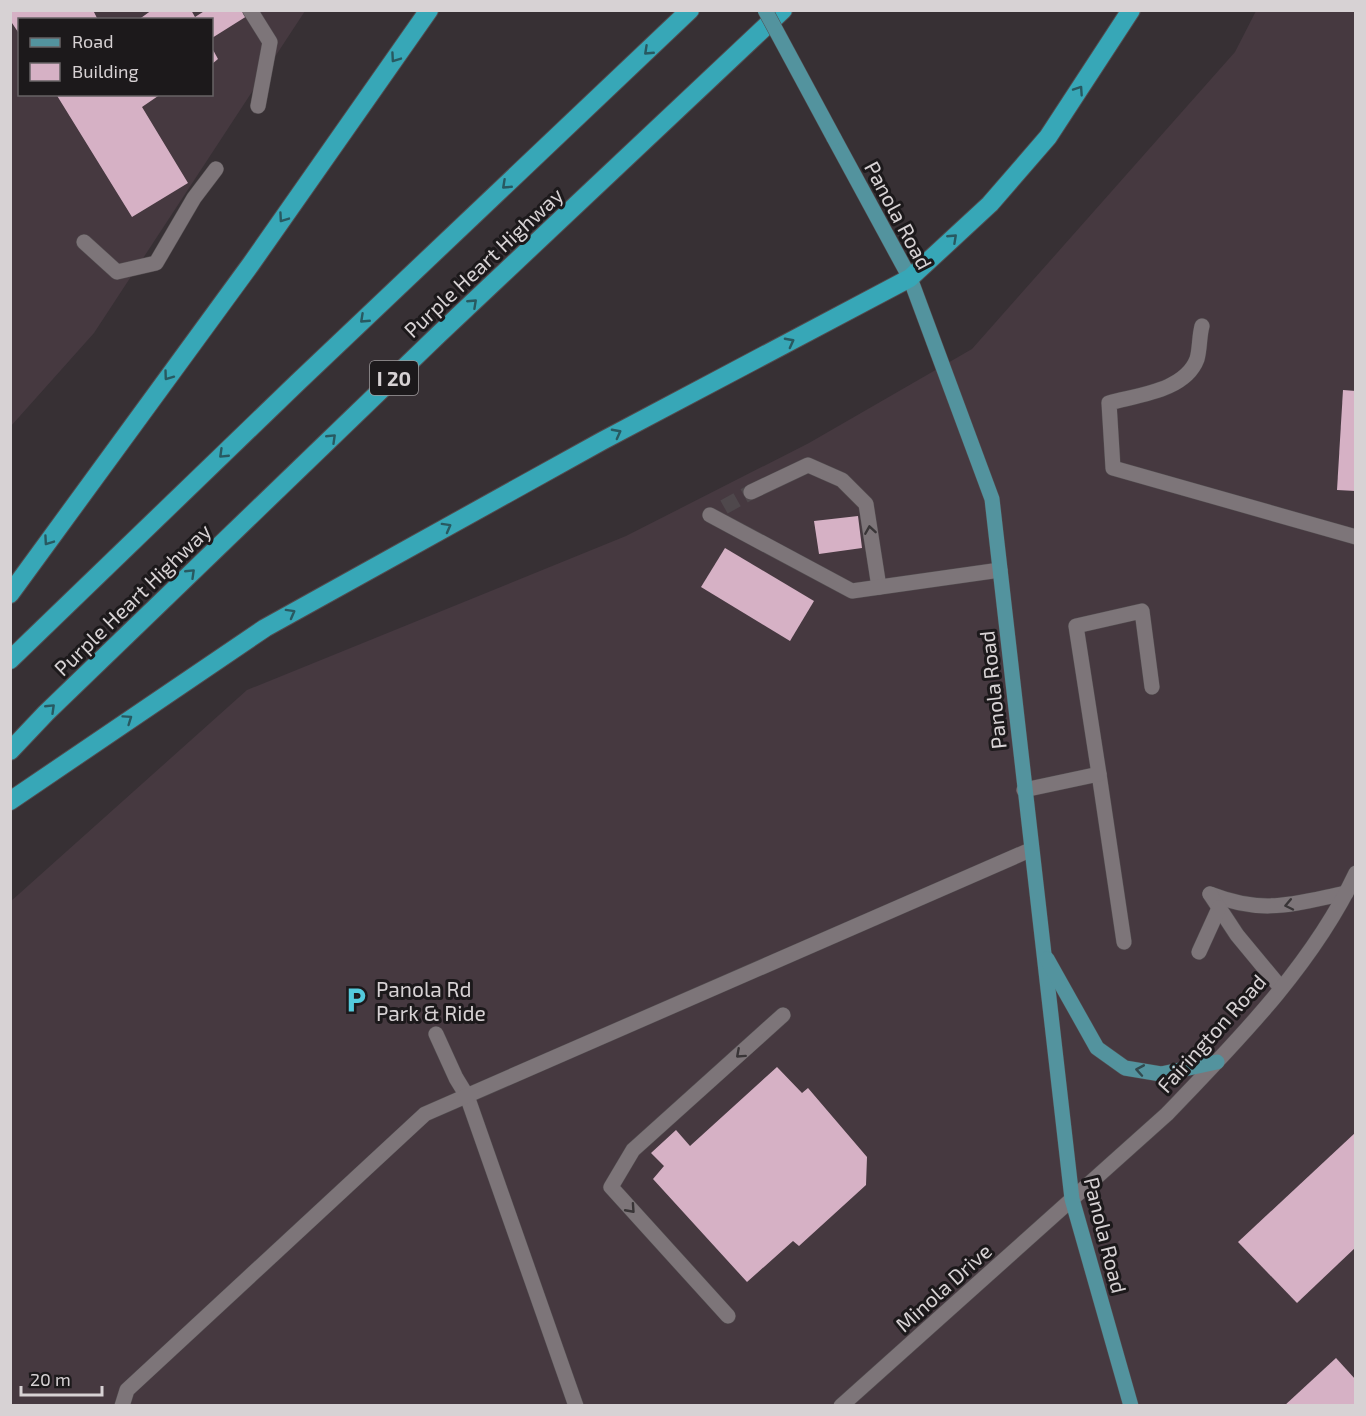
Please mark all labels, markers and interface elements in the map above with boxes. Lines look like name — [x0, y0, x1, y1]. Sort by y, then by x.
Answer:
legend — [18, 18, 213, 96]
text: Road — [72, 30, 113, 52]
one-way arrow — [644, 44, 654, 55]
one-way arrow — [391, 52, 402, 63]
text: Building — [72, 60, 139, 82]
one-way arrow — [1072, 86, 1083, 97]
street label: Panola Road — [860, 157, 938, 273]
one-way arrow — [502, 178, 513, 189]
street label: Purple Heart Highway — [398, 182, 568, 342]
one-way arrow — [279, 211, 290, 222]
one-way arrow — [947, 234, 957, 245]
one-way arrow — [466, 299, 476, 310]
one-way arrow — [361, 312, 371, 323]
one-way arrow — [783, 338, 794, 349]
road number: I 20 — [370, 361, 418, 395]
one-way arrow — [165, 369, 176, 380]
one-way arrow — [611, 429, 622, 440]
one-way arrow — [324, 434, 335, 445]
one-way arrow — [220, 446, 231, 457]
street label: Purple Heart Highway — [48, 518, 216, 680]
one-way arrow — [440, 523, 451, 534]
one-way arrow — [864, 525, 877, 535]
one-way arrow — [44, 534, 55, 545]
one-way arrow — [185, 569, 195, 580]
one-way arrow — [285, 609, 295, 620]
street label: Panola Road — [973, 630, 1011, 750]
one-way arrow — [43, 705, 54, 716]
one-way arrow — [121, 715, 132, 726]
one-way arrow — [1284, 898, 1294, 911]
street label: Fairington Road — [1151, 969, 1271, 1097]
place label: Panola Rd Park & Ride — [376, 976, 486, 1025]
parking icon: Panola Rd Park & Ride — [341, 985, 371, 1015]
one-way arrow — [736, 1047, 747, 1058]
one-way arrow — [1135, 1064, 1145, 1077]
street label: Panola Road — [1080, 1174, 1132, 1296]
one-way arrow — [624, 1202, 635, 1213]
street label: Minola Drive — [890, 1238, 996, 1336]
scale bar — [21, 1359, 102, 1397]
text: 20 m — [30, 1368, 71, 1390]

